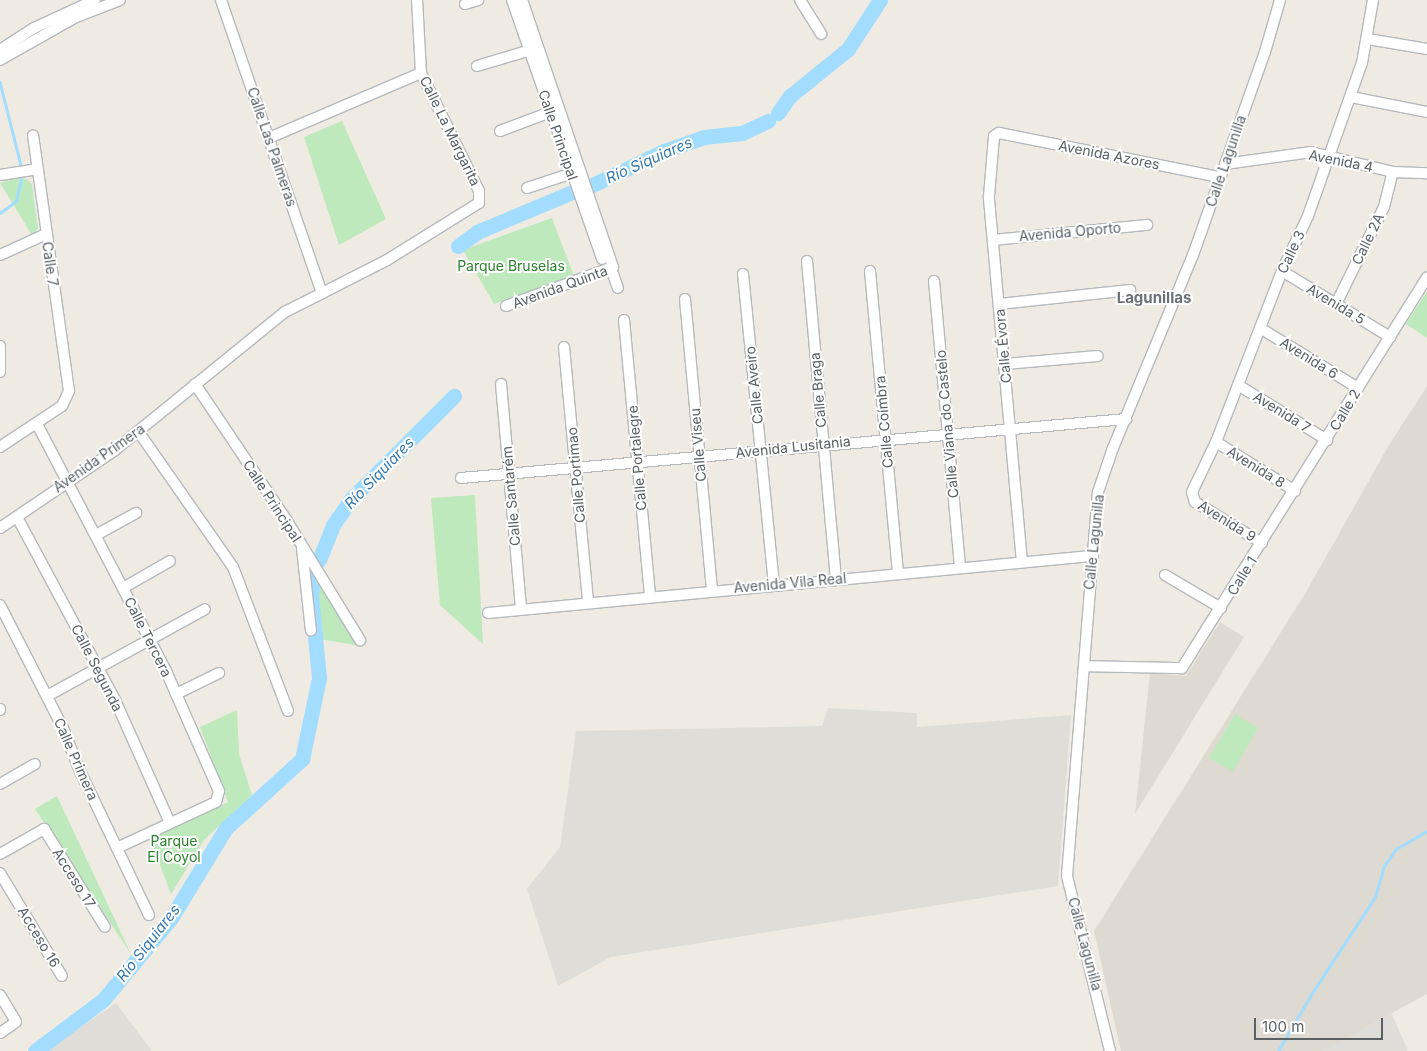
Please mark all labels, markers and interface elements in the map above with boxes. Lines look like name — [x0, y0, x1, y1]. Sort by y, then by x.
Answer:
street label: Calle La Margarita — [416, 73, 484, 189]
street label: Calle Las Palmeras — [244, 85, 300, 209]
street label: Calle Principal — [535, 88, 581, 182]
street label: Calle Lagunilla — [1202, 113, 1250, 209]
water label: Río Siquiares — [603, 133, 695, 187]
street label: Avenida Azores — [1057, 137, 1161, 173]
street label: Avenida 4 — [1307, 147, 1375, 175]
street label: Calle 2A — [1348, 211, 1388, 267]
street label: Avenida Oporto — [1018, 219, 1122, 245]
street label: Calle 3 — [1274, 228, 1308, 276]
street label: Calle 7 — [39, 241, 61, 287]
park label: Parque Bruselas — [457, 258, 565, 274]
street label: Avenida Quinta — [510, 262, 610, 312]
street label: Avenida 5 — [1304, 280, 1368, 328]
district label: Lagunillas — [1117, 289, 1191, 307]
street label: Calle Évora — [991, 308, 1015, 384]
street label: Avenida 6 — [1277, 334, 1341, 382]
street label: Calle Aveiro — [742, 345, 766, 425]
street label: Calle Viana do Castelo — [932, 349, 962, 499]
street label: Calle Braga — [806, 352, 830, 428]
street label: Calle Coímbra — [872, 375, 896, 469]
street label: Calle 2 — [1326, 386, 1364, 434]
street label: Avenida 7 — [1250, 388, 1314, 436]
street label: Calle Portalegre — [624, 405, 650, 511]
street label: Calle Viseu — [686, 407, 710, 483]
street label: Avenida Primera — [50, 420, 148, 496]
street label: Calle Portimao — [563, 426, 589, 524]
water label: Río Siquiares — [340, 433, 418, 513]
street label: Avenida Lusitania — [735, 433, 851, 461]
street label: Avenida 8 — [1224, 443, 1288, 491]
street label: Calle Santarém — [498, 445, 524, 547]
street label: Calle Principal — [239, 457, 305, 545]
street label: Calle Lagunilla — [1081, 493, 1107, 591]
street label: Avenida 9 — [1195, 497, 1259, 545]
street label: Calle 1 — [1224, 553, 1260, 599]
street label: Avenida Vila Real — [733, 570, 847, 596]
street label: Calle Tercera — [121, 594, 175, 680]
street label: Calle Segunda — [68, 622, 126, 714]
street label: Calle Primera — [50, 715, 102, 803]
park label: Parque El Coyol — [147, 833, 201, 866]
street label: Acceso 17 — [49, 845, 99, 911]
street label: Calle Lagunilla — [1064, 896, 1106, 992]
water label: Río Siquiares — [112, 901, 184, 985]
street label: Acceso 16 — [14, 904, 64, 970]
scale bar — [1257, 1008, 1386, 1040]
text: 100 m — [1262, 1017, 1304, 1036]

